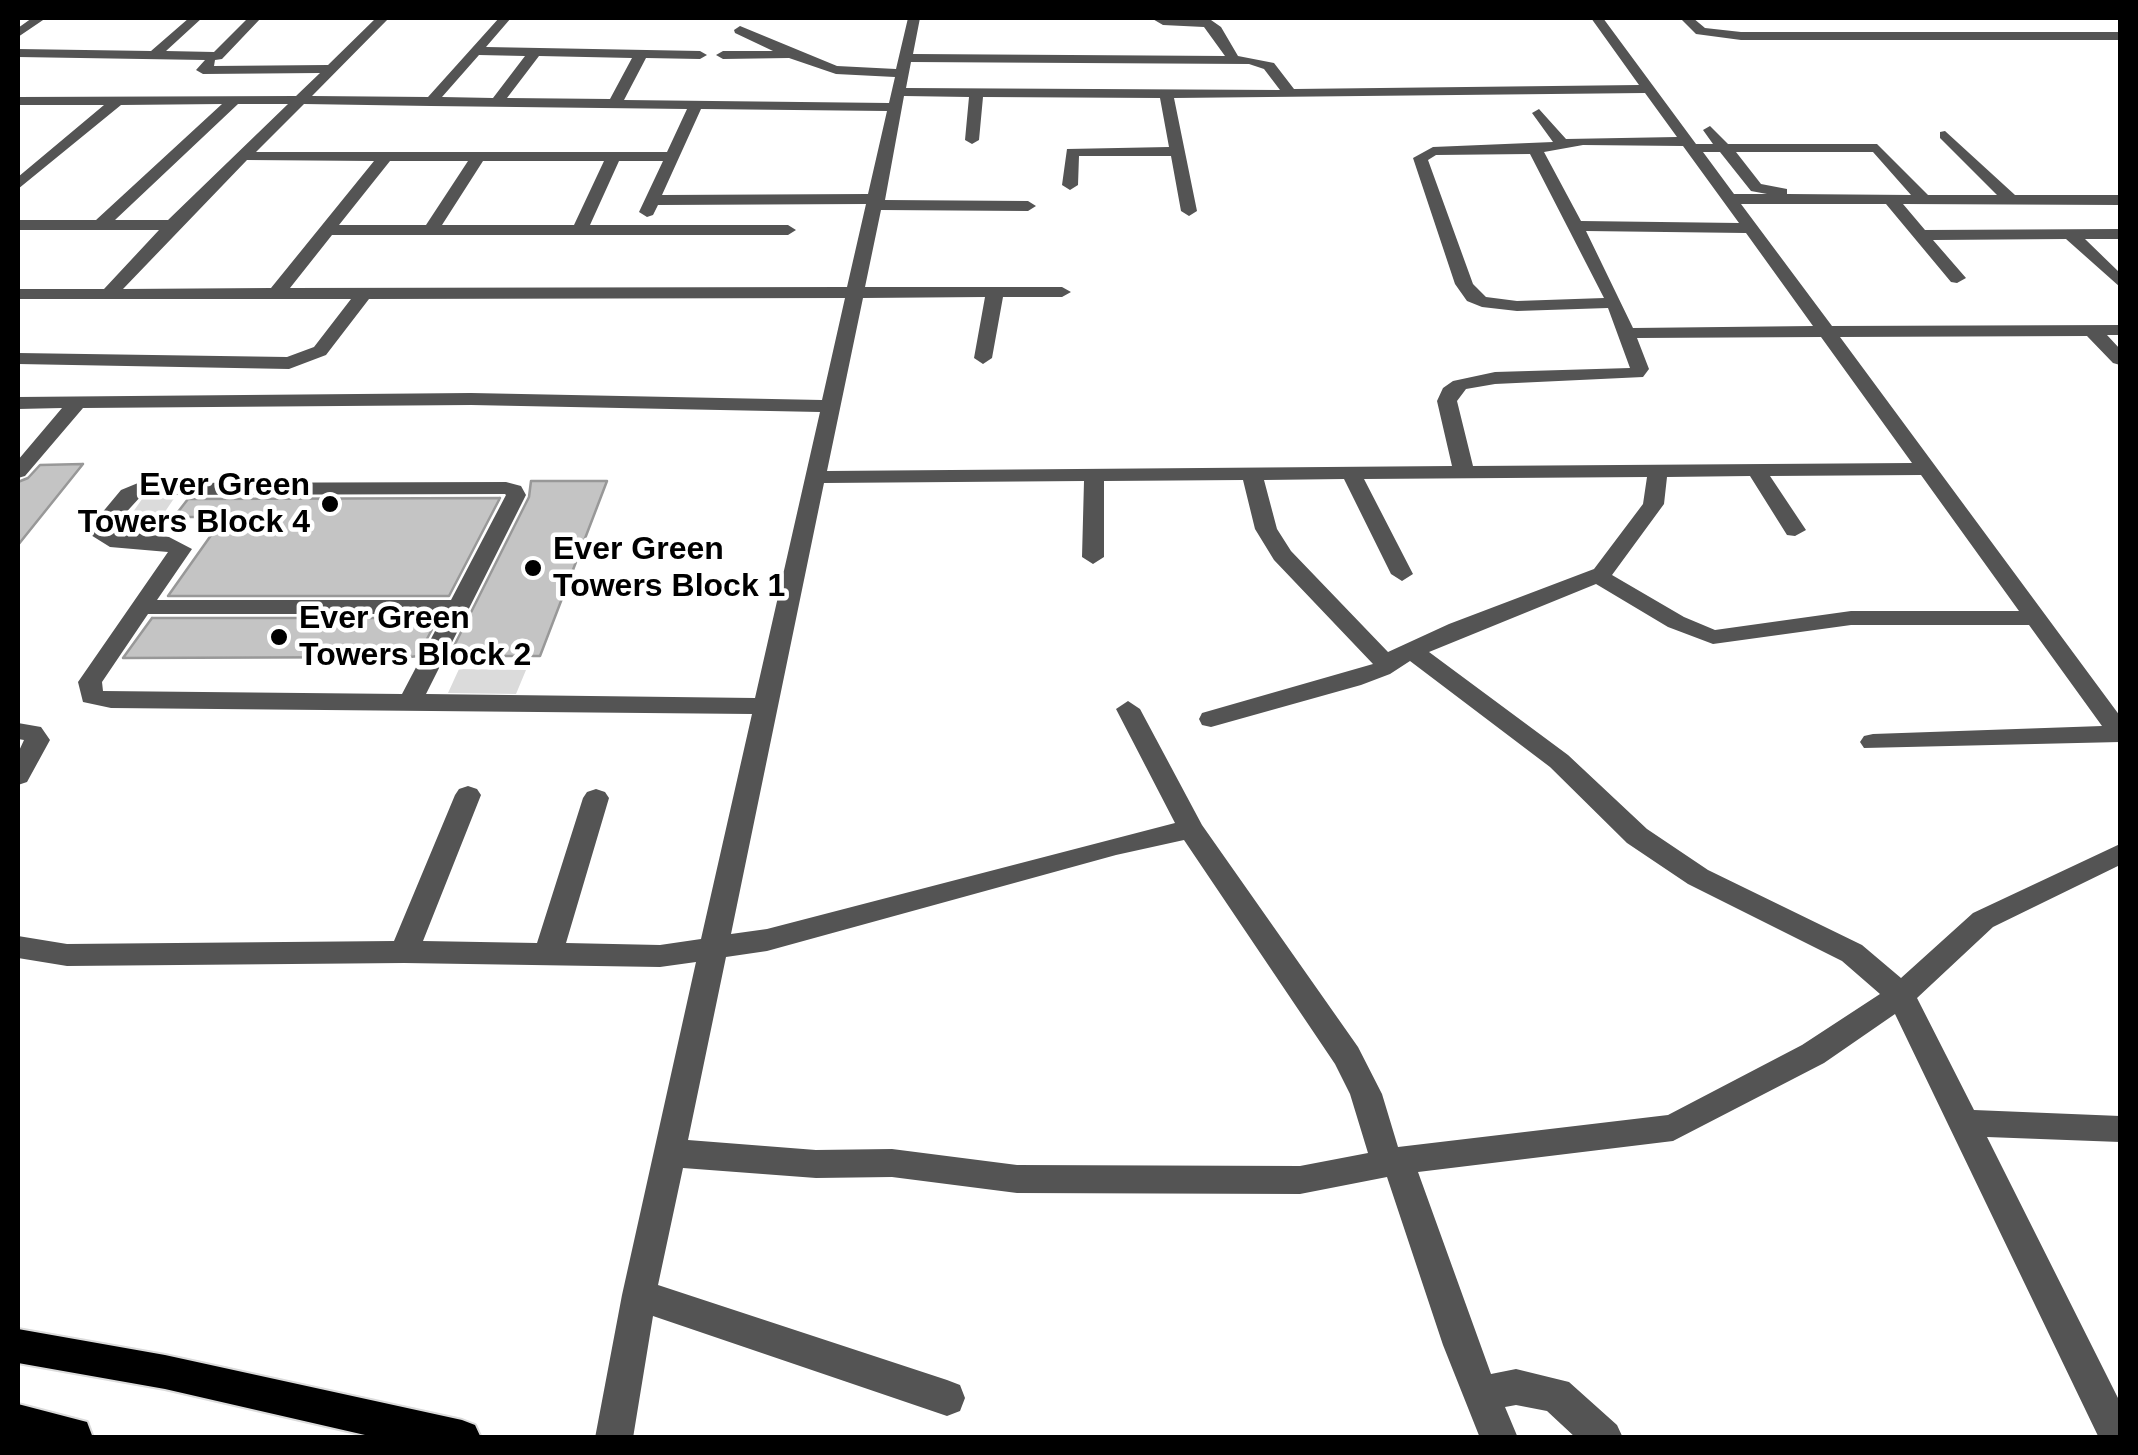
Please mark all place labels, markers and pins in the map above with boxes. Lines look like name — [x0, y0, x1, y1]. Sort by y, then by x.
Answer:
place label: Ever Green Towers Block 4 — [78, 467, 310, 542]
marker: Ever Green Towers Block 4 — [319, 493, 341, 515]
place label: Ever Green Towers Block 1 — [553, 531, 785, 606]
marker: Ever Green Towers Block 1 — [522, 557, 544, 579]
place label: Ever Green Towers Block 2 — [299, 600, 531, 675]
marker: Ever Green Towers Block 2 — [268, 626, 290, 648]

